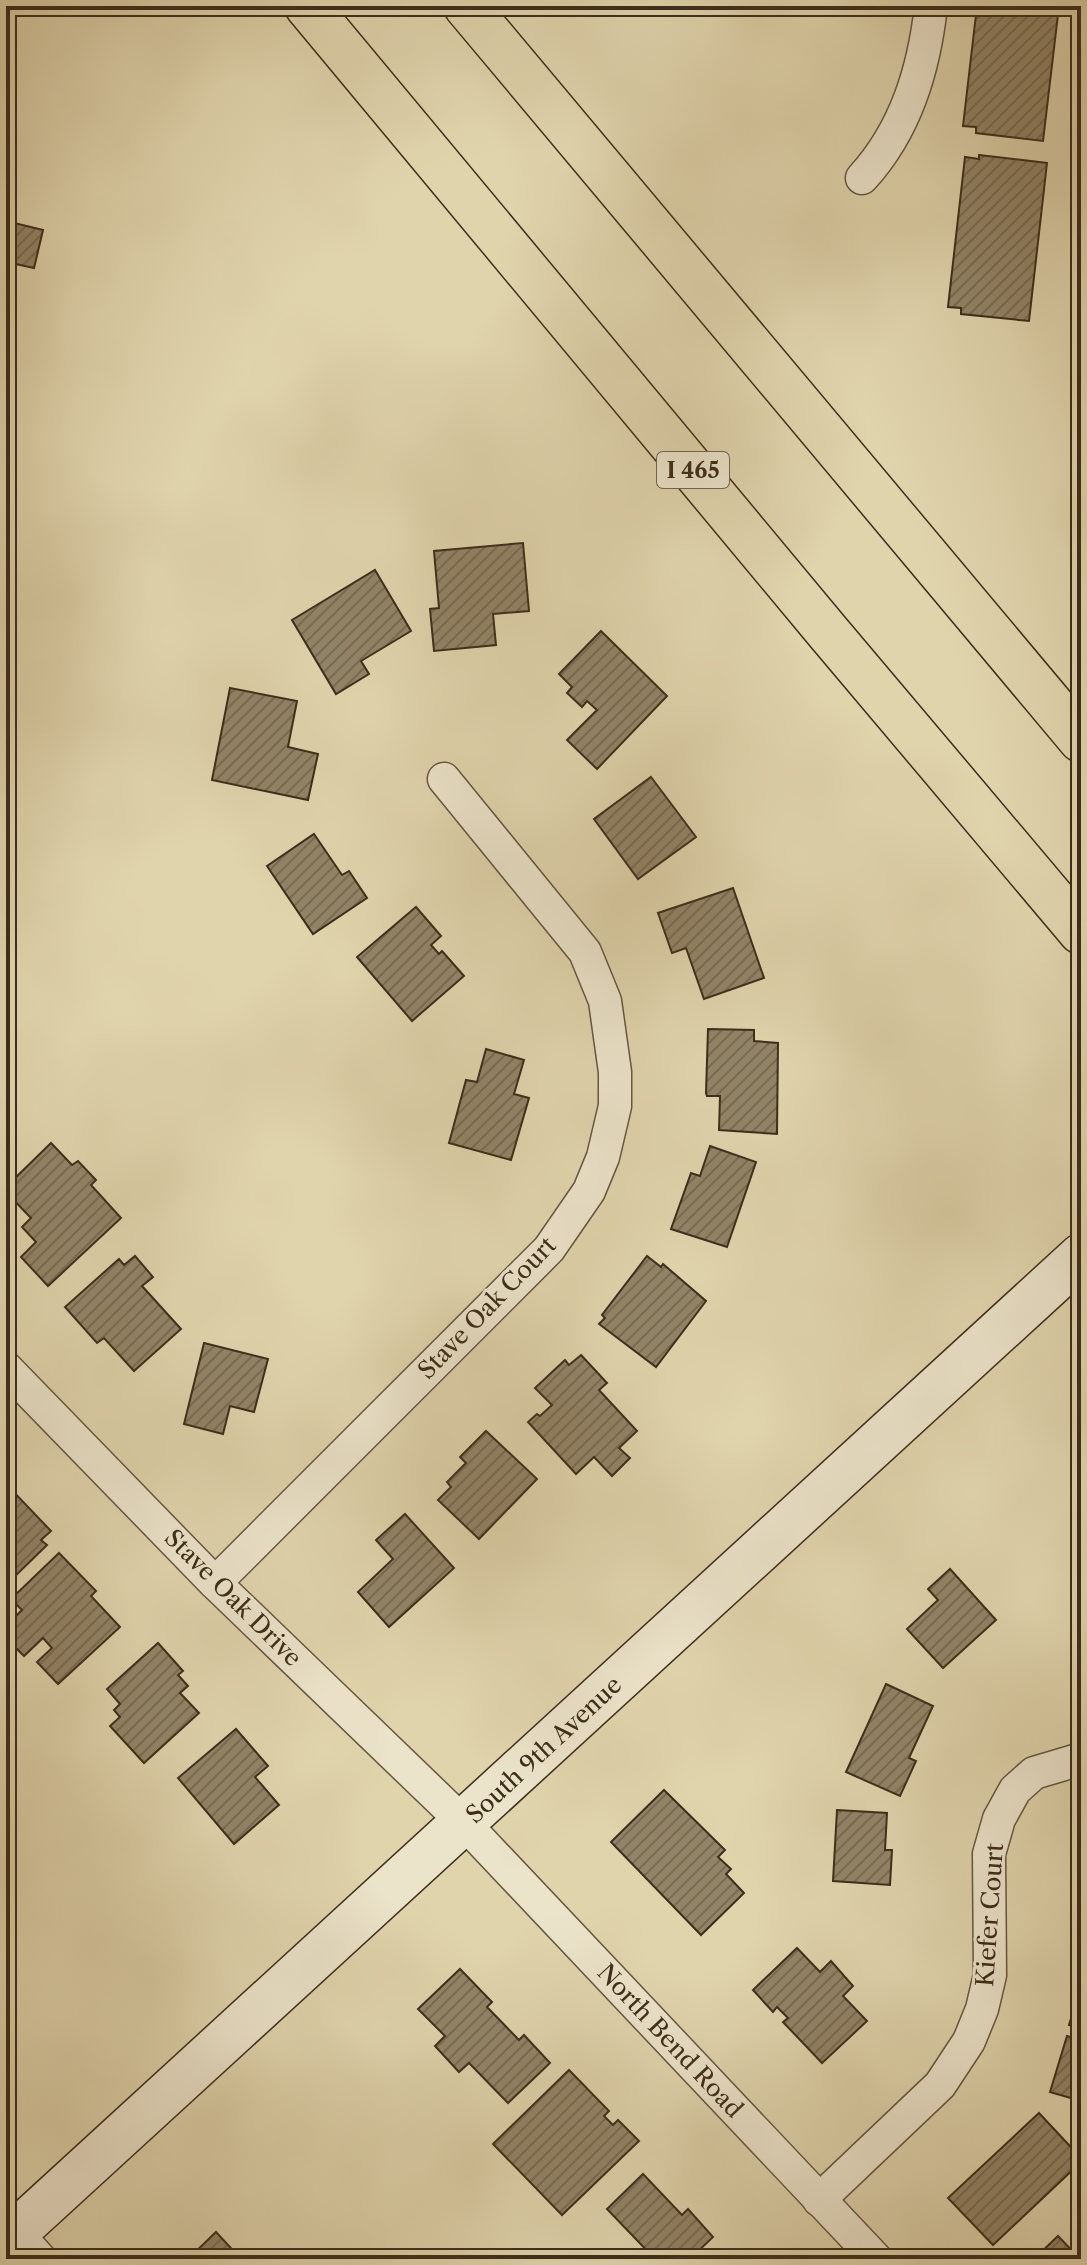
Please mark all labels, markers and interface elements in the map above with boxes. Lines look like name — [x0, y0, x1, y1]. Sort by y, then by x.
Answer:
road number: I 465 — [657, 452, 729, 488]
street label: Stave Oak Court — [412, 1230, 562, 1385]
street label: Stave Oak Drive — [159, 1523, 308, 1672]
street label: South 9th Avenue — [460, 1670, 627, 1829]
street label: Kiefer Court — [970, 1842, 1009, 1988]
street label: North Bend Road — [592, 1958, 749, 2124]

